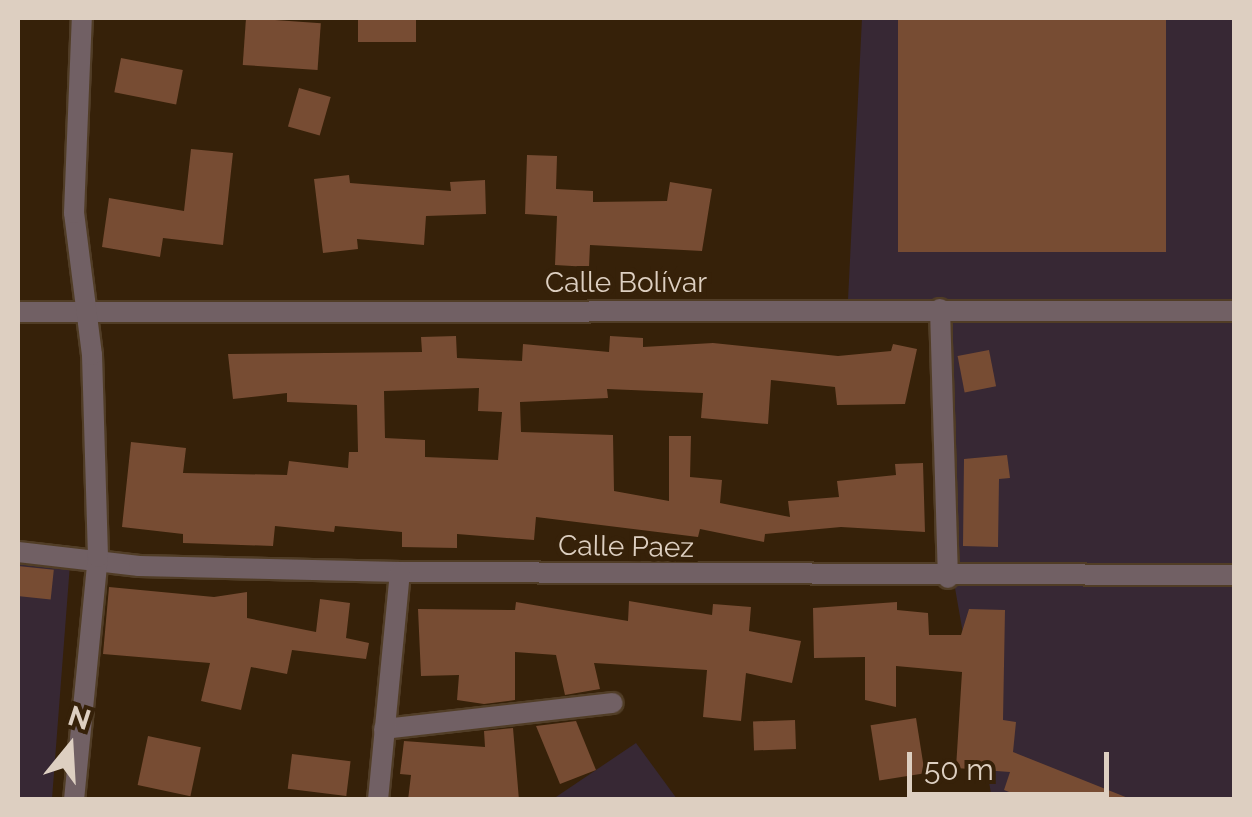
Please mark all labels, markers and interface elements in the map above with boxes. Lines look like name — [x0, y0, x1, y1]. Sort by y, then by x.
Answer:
street label: Calle Bolívar — [545, 266, 707, 300]
street label: Calle Paez — [558, 529, 694, 565]
north arrow — [20, 697, 120, 797]
text: N — [64, 699, 95, 737]
scale bar — [912, 732, 1114, 794]
text: 50 m — [924, 752, 994, 787]

